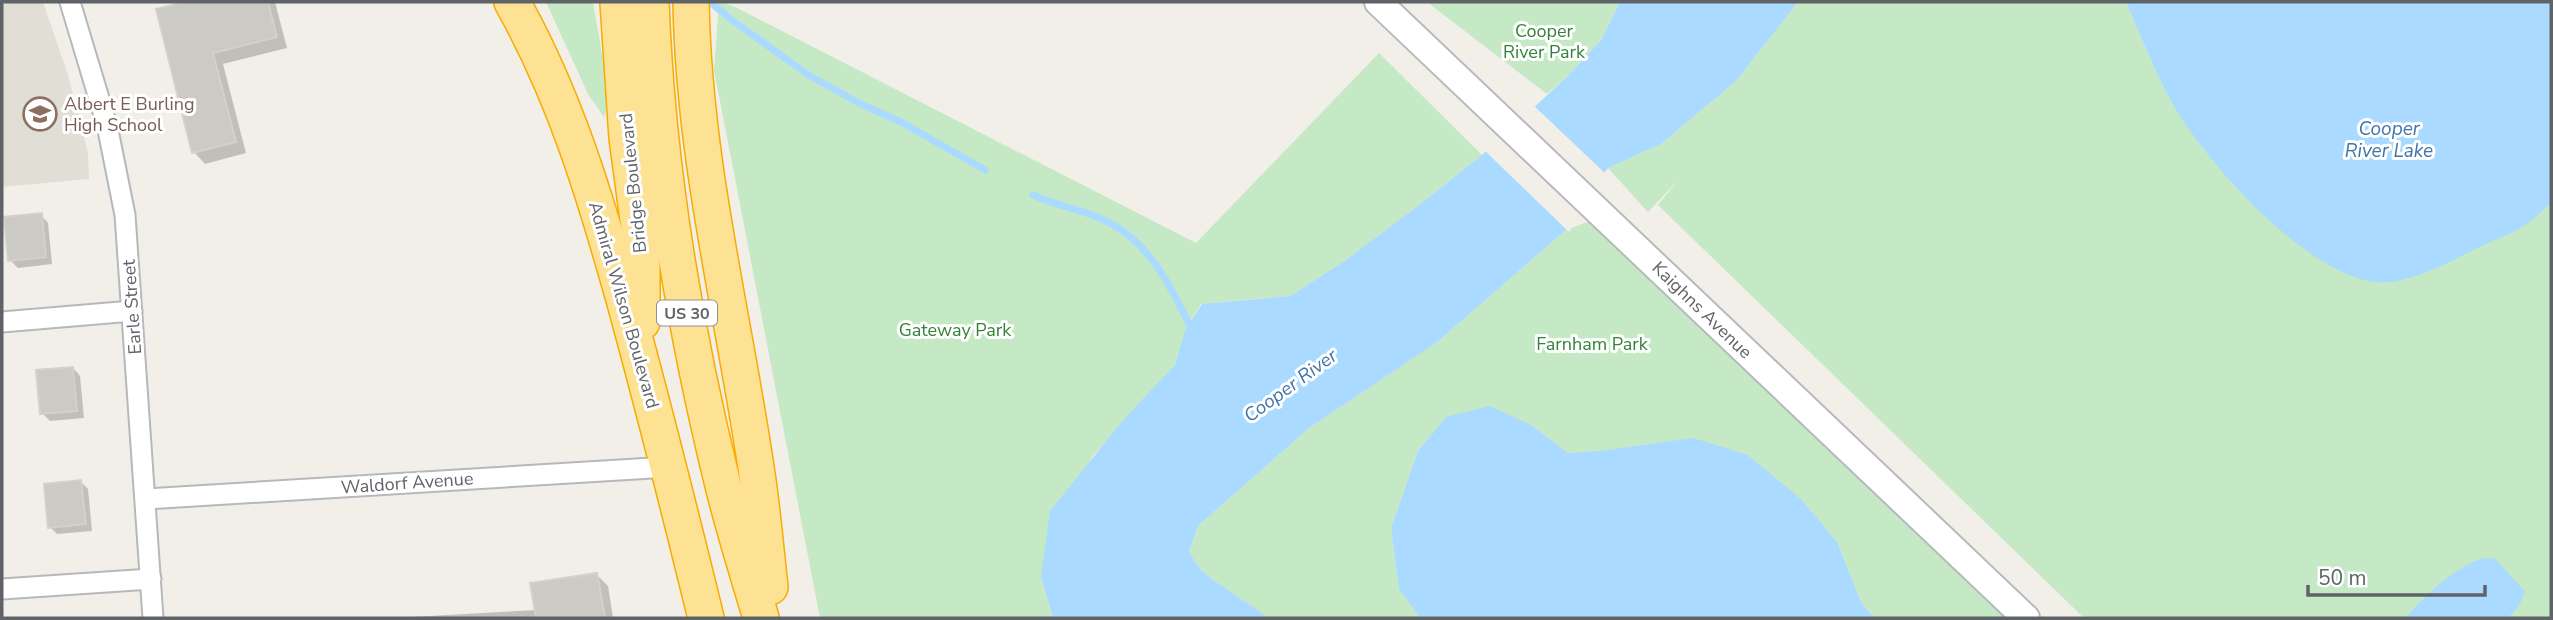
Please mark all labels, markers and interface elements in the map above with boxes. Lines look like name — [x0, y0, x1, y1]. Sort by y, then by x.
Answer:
park label: Cooper River Park — [1503, 19, 1586, 64]
place label: Albert E Burling High School — [64, 92, 194, 137]
school or university icon: Albert E Burling High School — [21, 95, 59, 133]
street label: Bridge Boulevard — [614, 112, 652, 254]
water label: Cooper River Lake — [2345, 116, 2433, 164]
street label: Admiral Wilson Boulevard — [583, 199, 665, 411]
street label: Kaighns Avenue — [1647, 256, 1757, 364]
street label: Earle Street — [117, 258, 147, 355]
road number: US 30 — [657, 300, 717, 326]
park label: Gateway Park — [899, 318, 1012, 342]
park label: Farnham Park — [1536, 332, 1649, 356]
water label: Cooper River — [1239, 342, 1344, 429]
street label: Waldorf Avenue — [340, 466, 474, 500]
scale bar — [2308, 554, 2485, 598]
text: 50 m — [2318, 564, 2367, 592]

